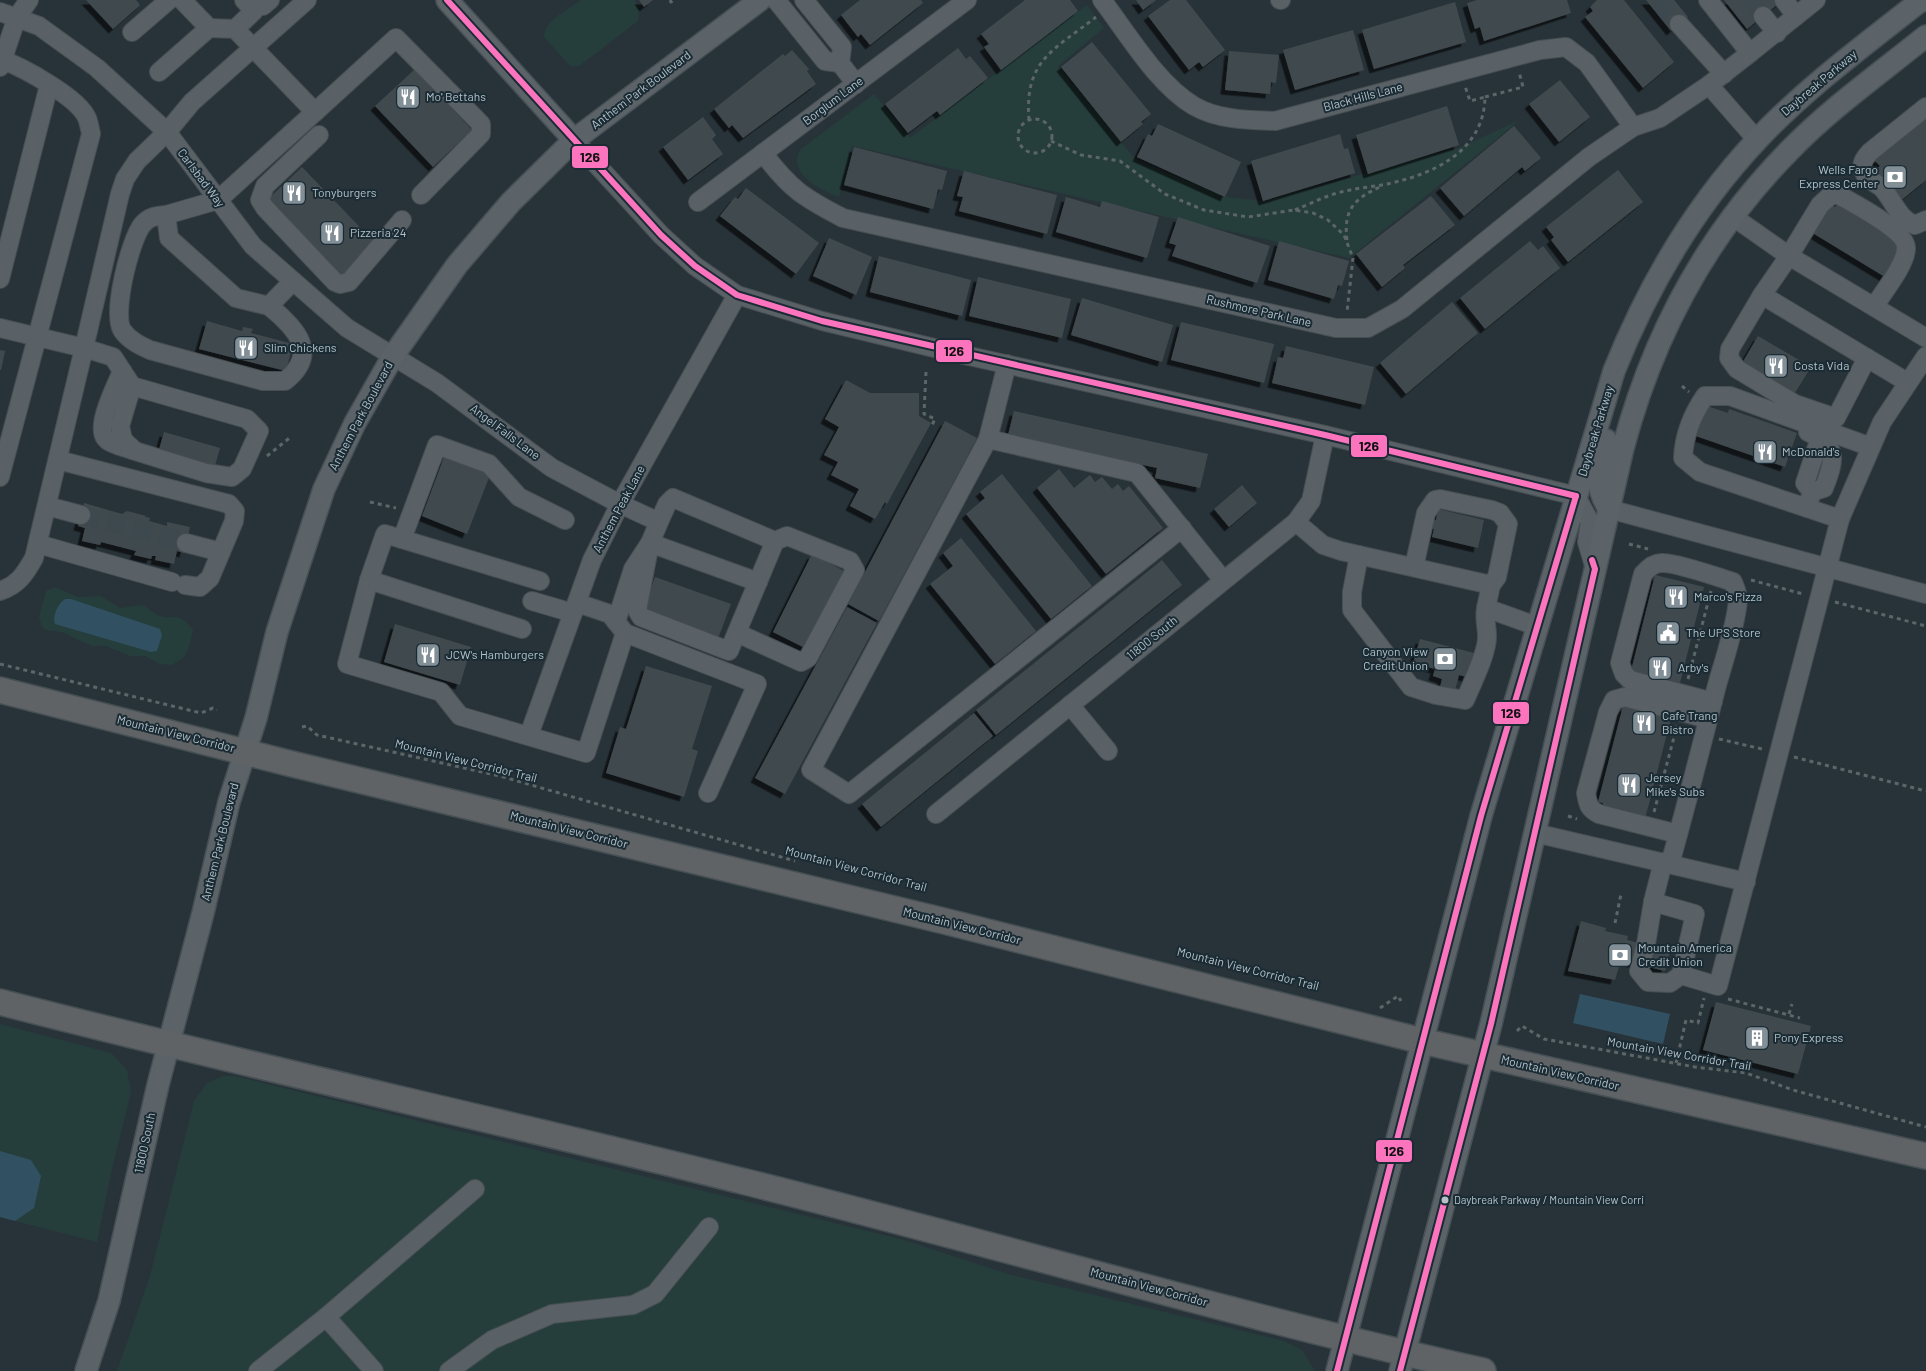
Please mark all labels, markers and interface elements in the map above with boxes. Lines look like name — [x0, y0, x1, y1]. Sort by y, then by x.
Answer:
street label: Daybreak Parkway — [1778, 46, 1859, 118]
street label: Anthem Park Boulevard — [588, 47, 693, 131]
street label: Borglum Lane — [799, 73, 865, 127]
street label: Black Hills Lane — [1322, 79, 1404, 113]
restaurant icon: Mo' Bettahs — [395, 84, 421, 110]
place label: Mo' Bettahs — [426, 89, 486, 103]
street label: Carlsbad Way — [175, 145, 229, 210]
line badge: 126 — [571, 145, 609, 169]
text: 126 — [580, 148, 601, 165]
place label: Wells Fargo Express Center — [1799, 162, 1879, 190]
bank icon: Wells Fargo Express Center — [1882, 164, 1908, 190]
restaurant icon: Tonyburgers — [281, 180, 307, 206]
place label: Tonyburgers — [312, 185, 377, 199]
restaurant icon: Pizzeria 24 — [319, 220, 345, 246]
place label: Pizzeria 24 — [350, 225, 406, 239]
street label: Rushmore Park Lane — [1205, 291, 1313, 329]
restaurant icon: Slim Chickens — [233, 335, 259, 361]
line badge: 126 — [935, 339, 973, 363]
place label: Slim Chickens — [264, 340, 337, 354]
text: 126 — [944, 342, 965, 359]
restaurant icon: Costa Vida — [1763, 353, 1789, 379]
place label: Costa Vida — [1794, 358, 1849, 372]
street label: Anthem Park Boulevard — [325, 359, 395, 472]
street label: Daybreak Parkway — [1575, 383, 1616, 478]
street label: Angel Falls Lane — [468, 400, 543, 462]
line badge: 126 — [1350, 434, 1388, 458]
text: 126 — [1359, 437, 1380, 454]
restaurant icon: McDonald's — [1752, 439, 1778, 465]
place label: McDonald's — [1782, 444, 1840, 458]
street label: Anthem Peak Lane — [589, 463, 647, 555]
restaurant icon: Marco's Pizza — [1663, 584, 1689, 610]
place label: Marco's Pizza — [1694, 589, 1762, 603]
street label: 11800 South — [1123, 612, 1180, 662]
public building icon: The UPS Store — [1655, 620, 1681, 646]
place label: The UPS Store — [1686, 625, 1761, 639]
restaurant icon: JCW's Hamburgers — [415, 642, 441, 668]
place label: Canyon View Credit Union — [1363, 644, 1428, 672]
bank icon: Canyon View Credit Union — [1432, 646, 1458, 672]
place label: JCW's Hamburgers — [446, 647, 544, 661]
restaurant icon: Arby's — [1647, 655, 1673, 681]
place label: Arby's — [1678, 660, 1709, 674]
line badge: 126 — [1492, 701, 1530, 725]
text: 126 — [1501, 704, 1522, 721]
place label: Cafe Trang Bistro — [1662, 708, 1717, 736]
restaurant icon: Cafe Trang Bistro — [1631, 710, 1657, 736]
street label: Mountain View Corridor — [116, 712, 237, 755]
street label: Mountain View Corridor Trail — [394, 736, 539, 784]
place label: Jersey Mike's Subs — [1646, 770, 1705, 798]
restaurant icon: Jersey Mike's Subs — [1616, 772, 1642, 798]
street label: Anthem Park Boulevard — [198, 781, 240, 902]
street label: Mountain View Corridor — [509, 808, 630, 851]
street label: Mountain View Corridor Trail — [784, 842, 929, 894]
street label: Mountain View Corridor — [902, 904, 1023, 947]
place label: Mountain America Credit Union — [1638, 940, 1732, 968]
bank icon: Mountain America Credit Union — [1607, 942, 1633, 968]
street label: Mountain View Corridor Trail — [1176, 944, 1321, 992]
building icon: Pony Express — [1744, 1025, 1770, 1051]
place label: Pony Express — [1774, 1030, 1844, 1044]
street label: Mountain View Corridor Trail — [1606, 1033, 1752, 1073]
street label: Mountain View Corridor — [1500, 1052, 1621, 1093]
street label: 11800 South — [131, 1111, 157, 1174]
line badge: 126 — [1375, 1139, 1413, 1163]
text: 126 — [1384, 1142, 1405, 1159]
place label: Daybreak Parkway / Mountain View Corri — [1454, 1193, 1644, 1206]
marker: Daybreak Parkway / Mountain View Corri — [1440, 1195, 1450, 1205]
street label: Mountain View Corridor — [1089, 1264, 1210, 1309]

